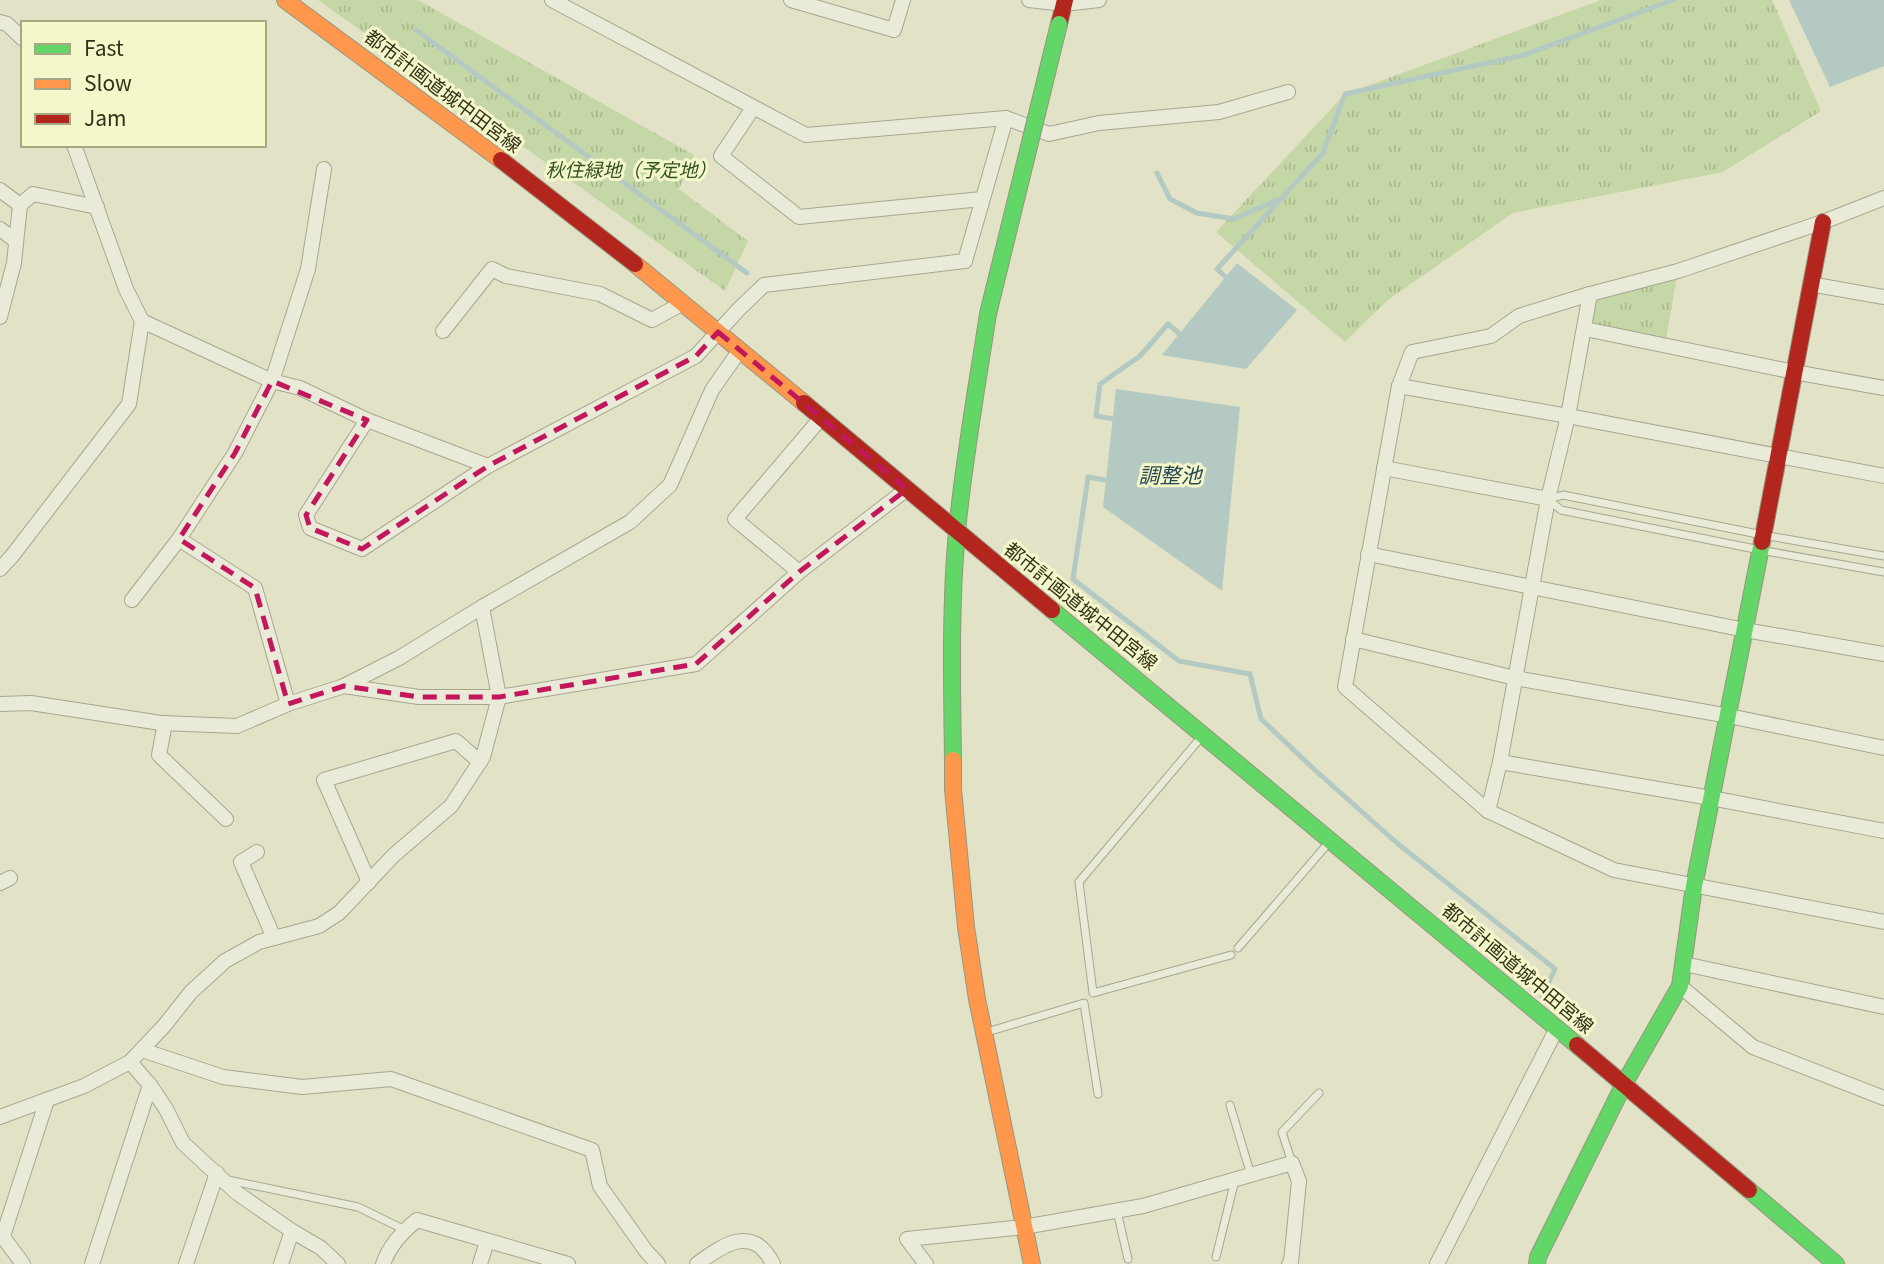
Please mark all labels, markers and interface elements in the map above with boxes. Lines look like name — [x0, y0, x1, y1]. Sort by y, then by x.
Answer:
legend — [21, 21, 266, 147]
street label: 都市計画道城中田宮線 — [360, 22, 528, 158]
text: Fast — [84, 32, 124, 62]
text: Slow — [84, 67, 132, 97]
text: Jam — [84, 102, 127, 132]
park label: 秋住緑地（予定地） — [545, 155, 717, 182]
water label: 調整池 — [1139, 459, 1203, 489]
street label: 都市計画道城中田宮線 — [1000, 535, 1164, 675]
street label: 都市計画道城中田宮線 — [1438, 895, 1600, 1038]

